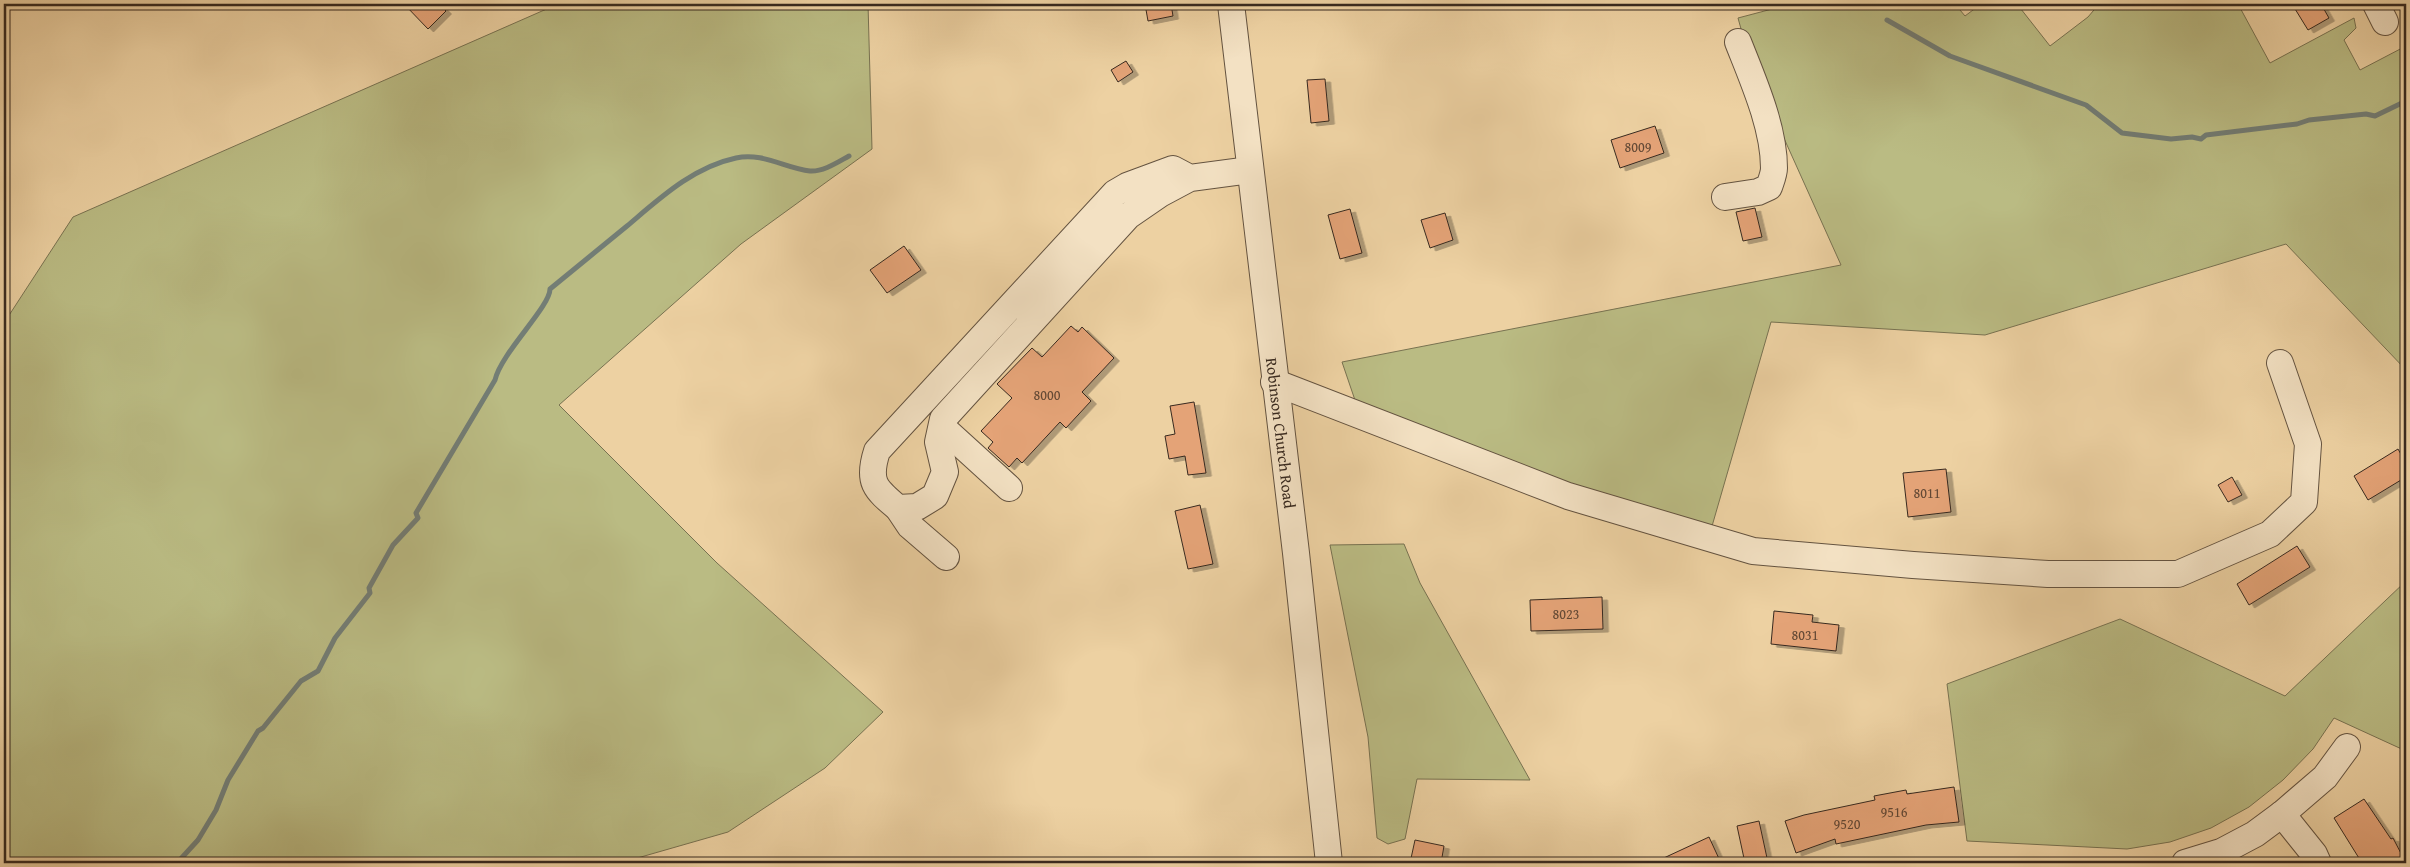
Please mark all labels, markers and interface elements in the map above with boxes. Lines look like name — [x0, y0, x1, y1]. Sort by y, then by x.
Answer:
house number: 8009 — [1625, 137, 1652, 157]
street label: Robinson Church Road — [1260, 356, 1302, 510]
house number: 8000 — [1034, 385, 1061, 405]
house number: 8011 — [1914, 483, 1940, 503]
house number: 8023 — [1553, 604, 1579, 624]
house number: 8031 — [1792, 625, 1818, 645]
house number: 9516 — [1881, 802, 1908, 822]
house number: 9520 — [1834, 814, 1861, 834]

